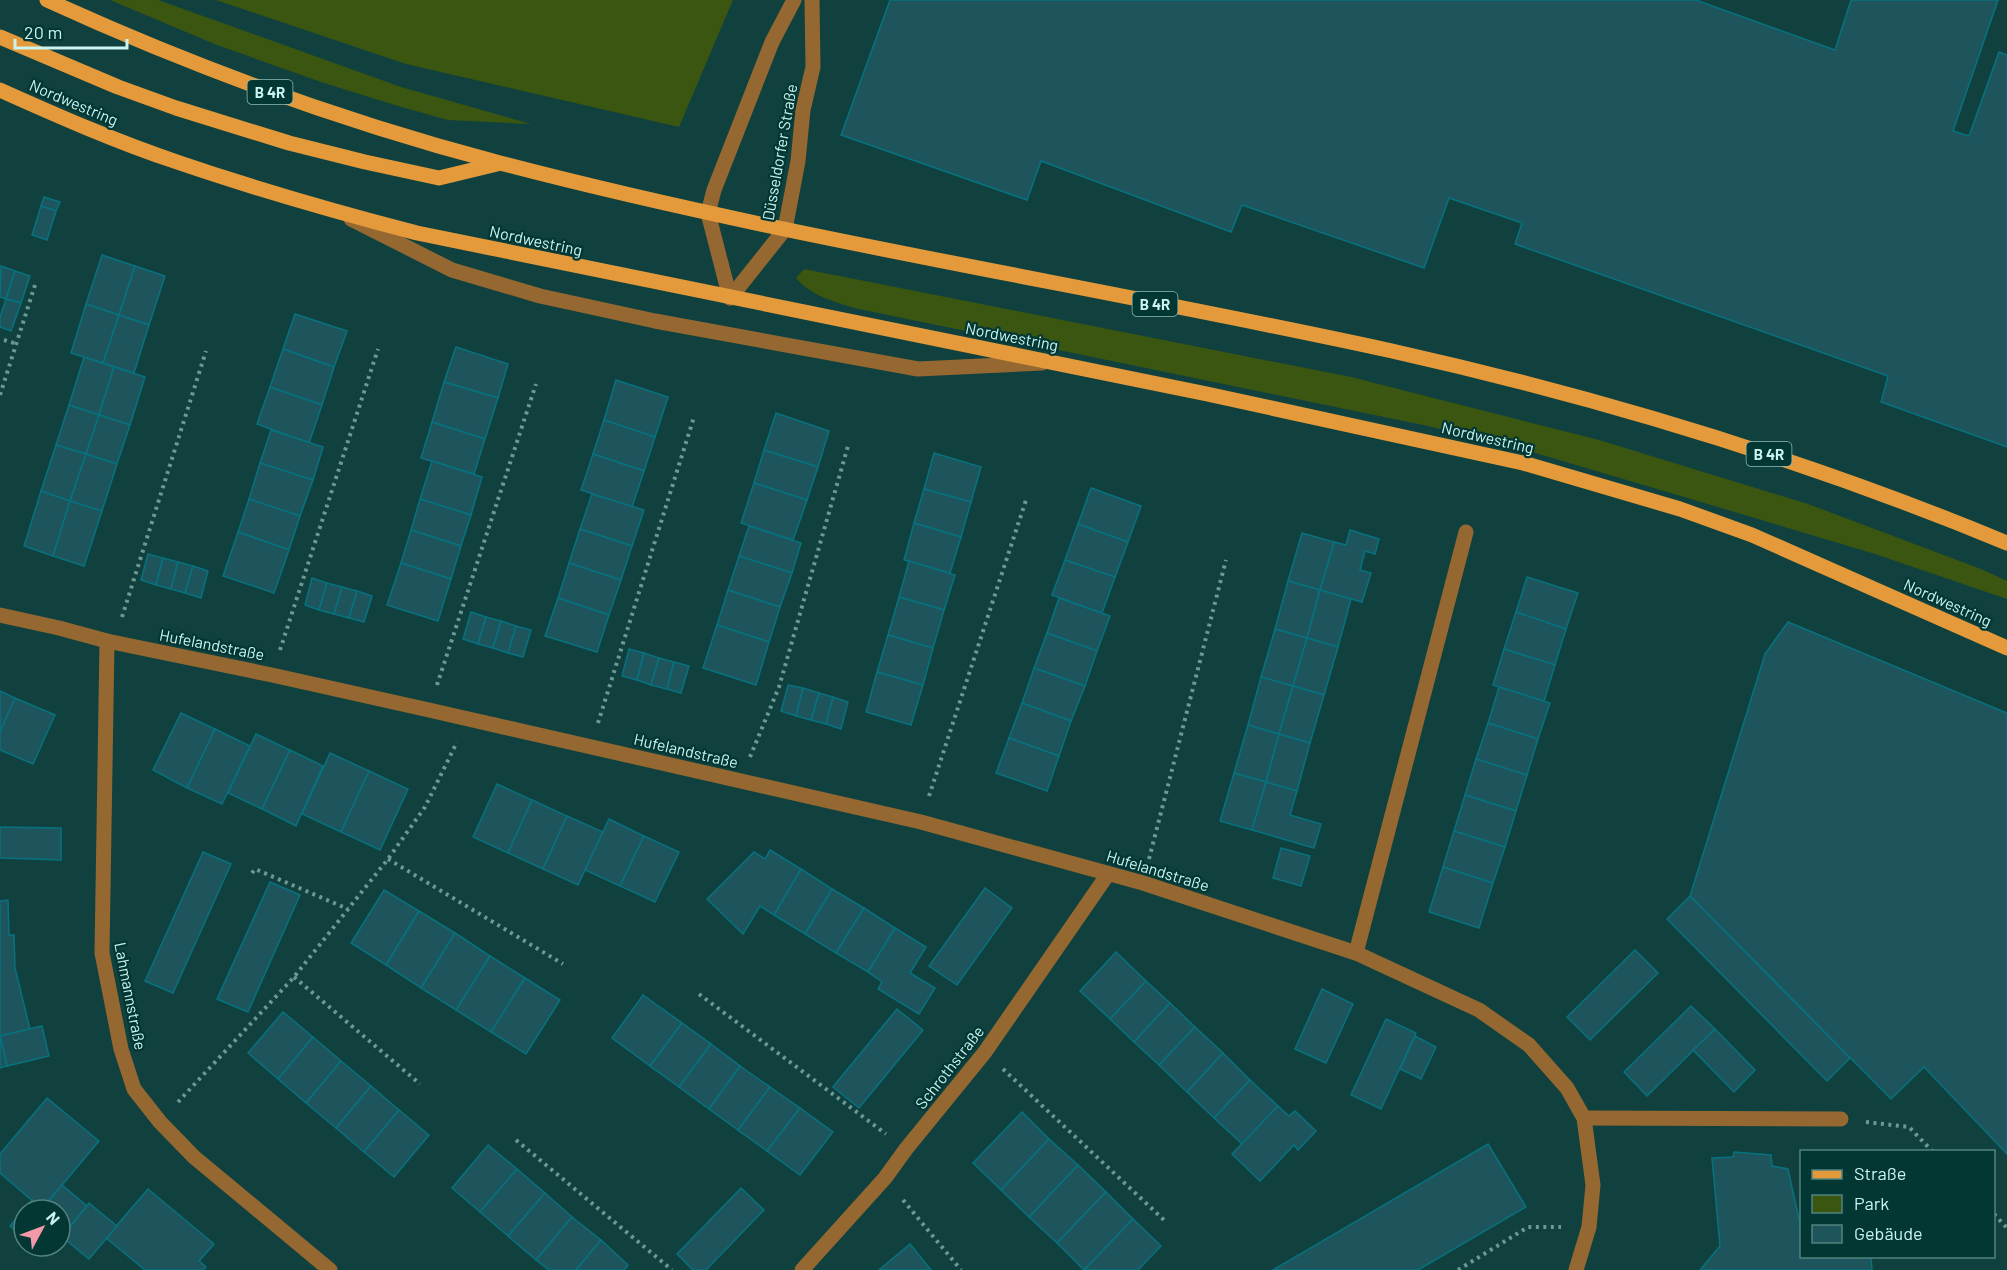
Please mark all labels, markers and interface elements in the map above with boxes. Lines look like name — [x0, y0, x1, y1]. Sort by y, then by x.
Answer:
scale bar — [15, 12, 128, 50]
text: 20 m — [24, 21, 62, 43]
street label: Nordwestring — [27, 75, 121, 129]
road number: B 4R — [248, 80, 292, 104]
street label: Düsseldorfer Straße — [758, 82, 800, 222]
street label: Nordwestring — [488, 221, 584, 259]
road number: B 4R — [1132, 292, 1178, 316]
street label: Nordwestring — [964, 318, 1060, 354]
street label: Nordwestring — [1440, 417, 1536, 457]
road number: B 4R — [1746, 442, 1792, 466]
street label: Nordwestring — [1901, 574, 1995, 630]
street label: Hufelandstraße — [158, 625, 266, 663]
street label: Hufelandstraße — [632, 729, 740, 771]
street label: Hufelandstraße — [1104, 845, 1212, 895]
street label: Lahmannstraße — [111, 940, 151, 1052]
street label: Schrothstraße — [911, 1022, 987, 1112]
legend — [1800, 1150, 1995, 1258]
text: Straße — [1854, 1162, 1906, 1184]
text: Park — [1854, 1192, 1889, 1214]
north arrow — [12, 1198, 72, 1258]
text: N — [43, 1208, 64, 1228]
text: Gebäude — [1854, 1222, 1923, 1244]

